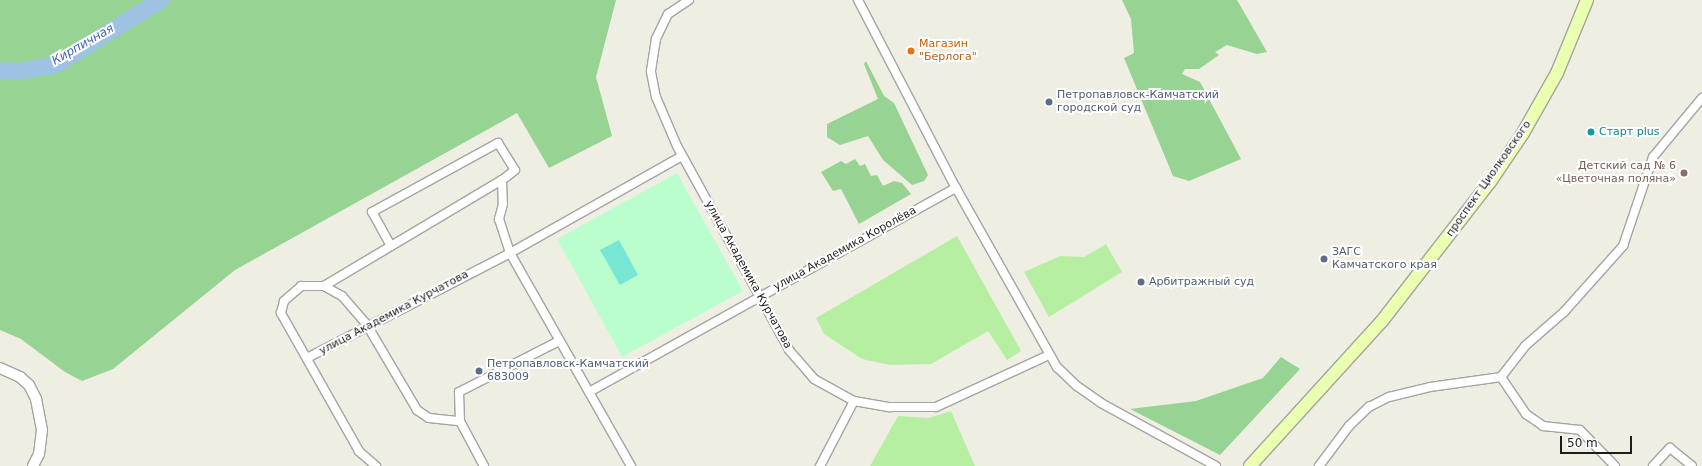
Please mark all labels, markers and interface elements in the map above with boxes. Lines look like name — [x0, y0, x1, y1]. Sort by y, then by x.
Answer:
water label: Кирпичная — [49, 21, 117, 69]
place label: Магазин "Берлога" — [919, 38, 977, 64]
marker: Магазин "Берлога" — [906, 46, 916, 56]
place label: Петропавловск-Камчатский городской суд — [1057, 89, 1219, 115]
marker: Петропавловск-Камчатский городской суд — [1044, 97, 1054, 107]
street label: проспект Циолковского — [1444, 118, 1534, 240]
place label: Старт plus — [1599, 125, 1659, 139]
marker: Старт plus — [1586, 127, 1596, 137]
place label: Детский сад № 6 «Цветочная поляна» — [1556, 160, 1676, 186]
marker: Детский сад № 6 «Цветочная поляна» — [1679, 168, 1689, 178]
street label: улица Академика Курчатова — [702, 199, 794, 351]
street label: улица Академика Королёва — [771, 204, 919, 294]
place label: ЗАГС Камчатского края — [1332, 246, 1437, 272]
marker: ЗАГС Камчатского края — [1319, 254, 1329, 264]
street label: улица Академика Курчатова — [317, 268, 471, 358]
place label: Арбитражный суд — [1149, 275, 1254, 289]
marker: Арбитражный суд — [1136, 277, 1146, 287]
place label: Петропавловск-Камчатский 683009 — [487, 358, 649, 384]
marker: Петропавловск-Камчатский 683009 — [474, 366, 484, 376]
scale bar — [1562, 428, 1634, 454]
text: 50 m — [1567, 436, 1598, 450]

